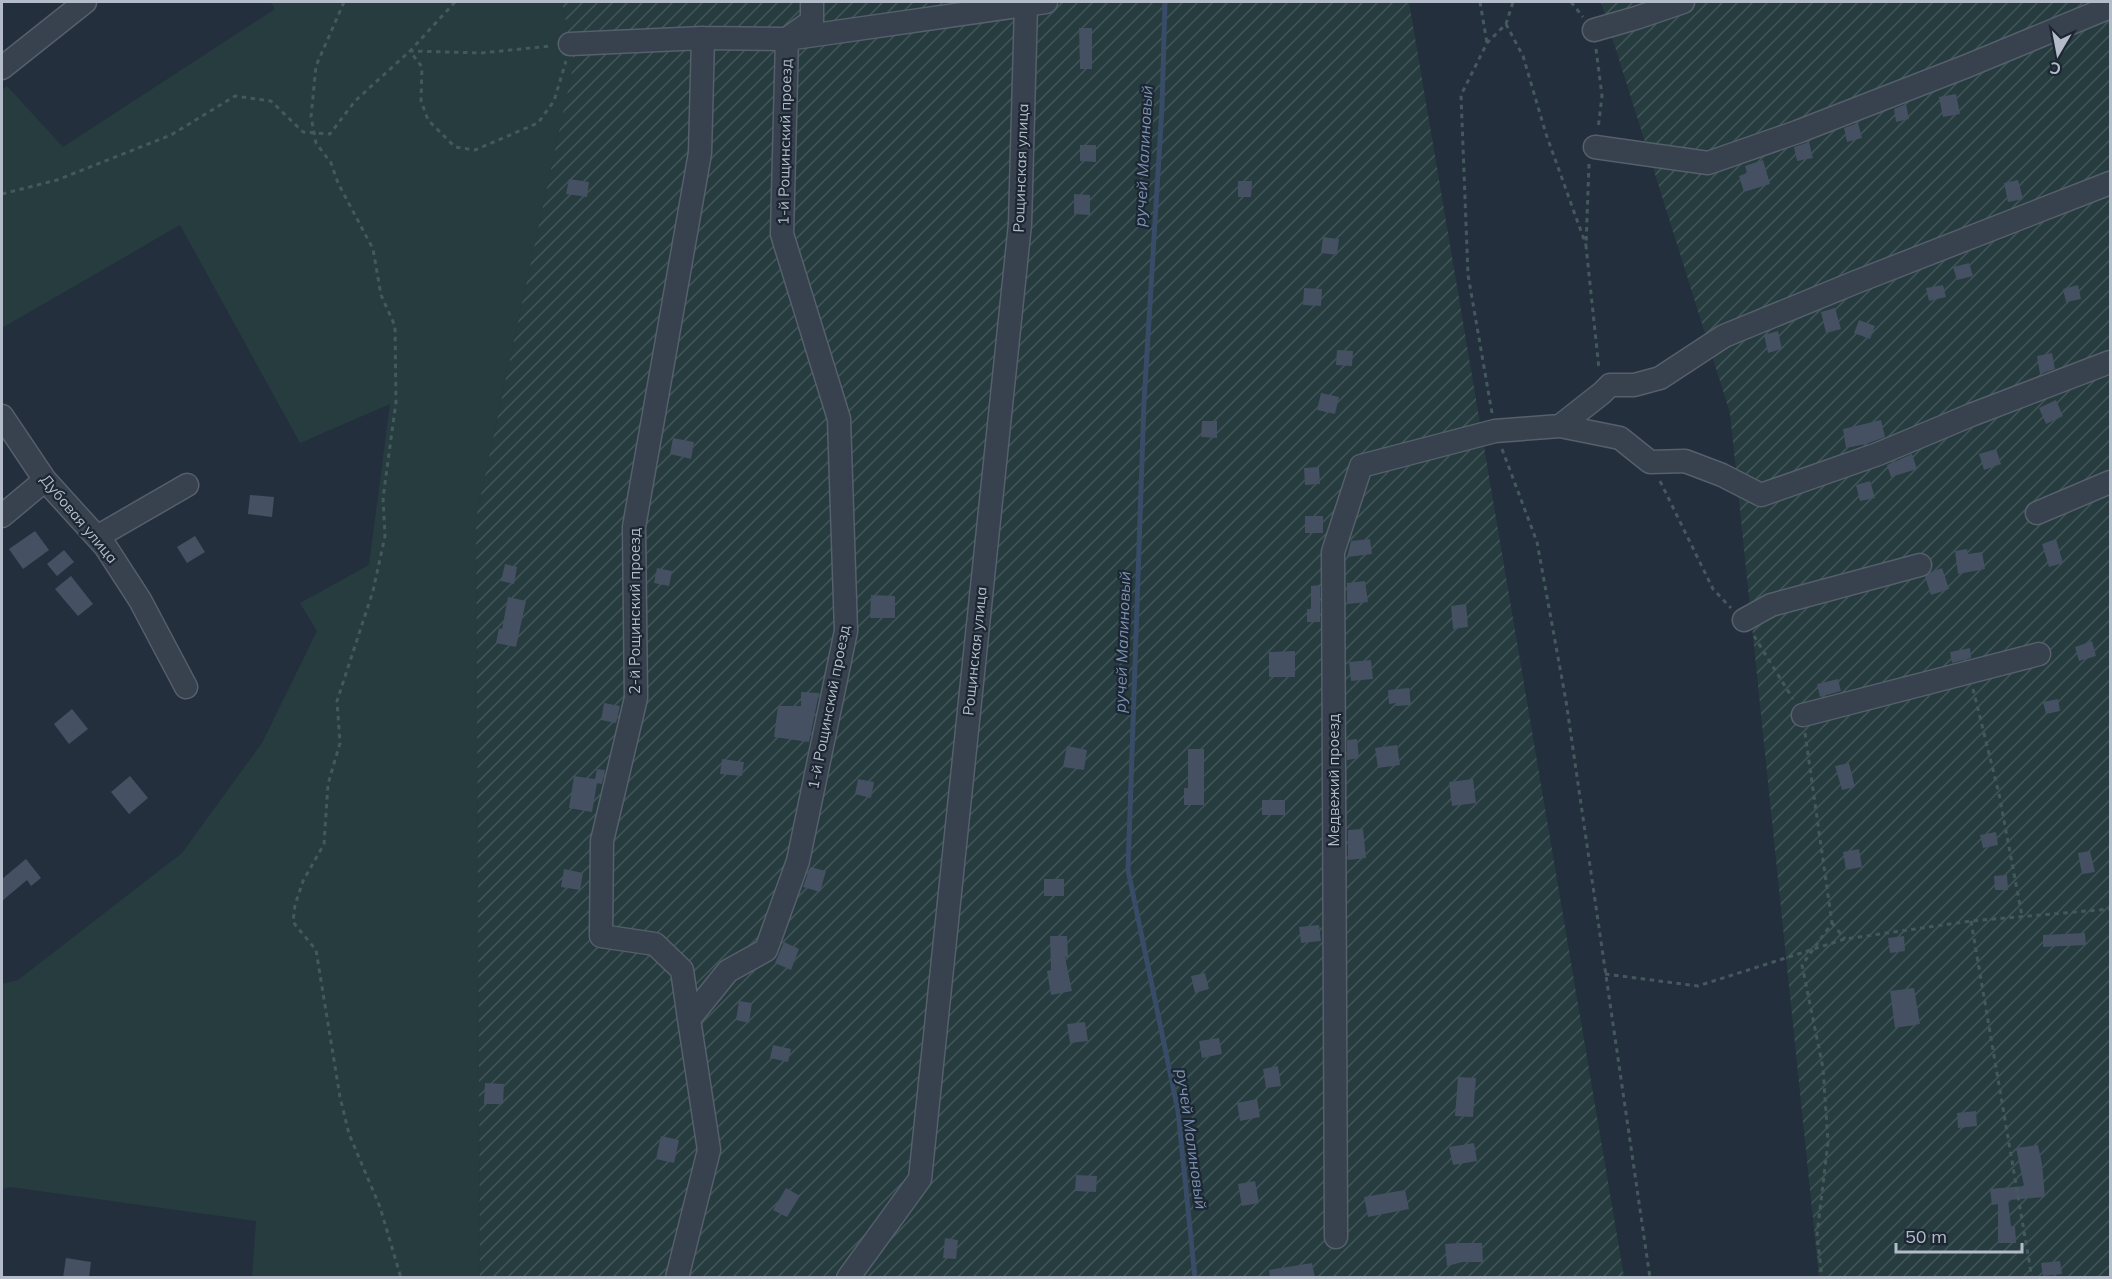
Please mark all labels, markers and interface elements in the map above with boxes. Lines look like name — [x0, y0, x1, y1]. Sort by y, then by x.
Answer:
north arrow — [2028, 24, 2088, 84]
text: С — [2048, 58, 2063, 80]
street label: 1-й Рощинский проезд — [774, 59, 795, 225]
water label: ручей Малиновый — [1129, 85, 1157, 227]
street label: Рощинская улица — [1009, 103, 1032, 233]
street label: Дубовая улица — [37, 470, 122, 567]
street label: 2-й Рощинский проезд — [625, 528, 644, 694]
water label: ручей Малиновый — [1110, 571, 1134, 713]
street label: Рощинская улица — [958, 586, 991, 716]
street label: 1-й Рощинский проезд — [803, 623, 854, 790]
street label: Медвежий проезд — [1324, 714, 1343, 846]
water label: ручей Малиновый — [1172, 1068, 1212, 1210]
scale bar — [1896, 1216, 2022, 1254]
text: 50 m — [1905, 1225, 1947, 1248]

